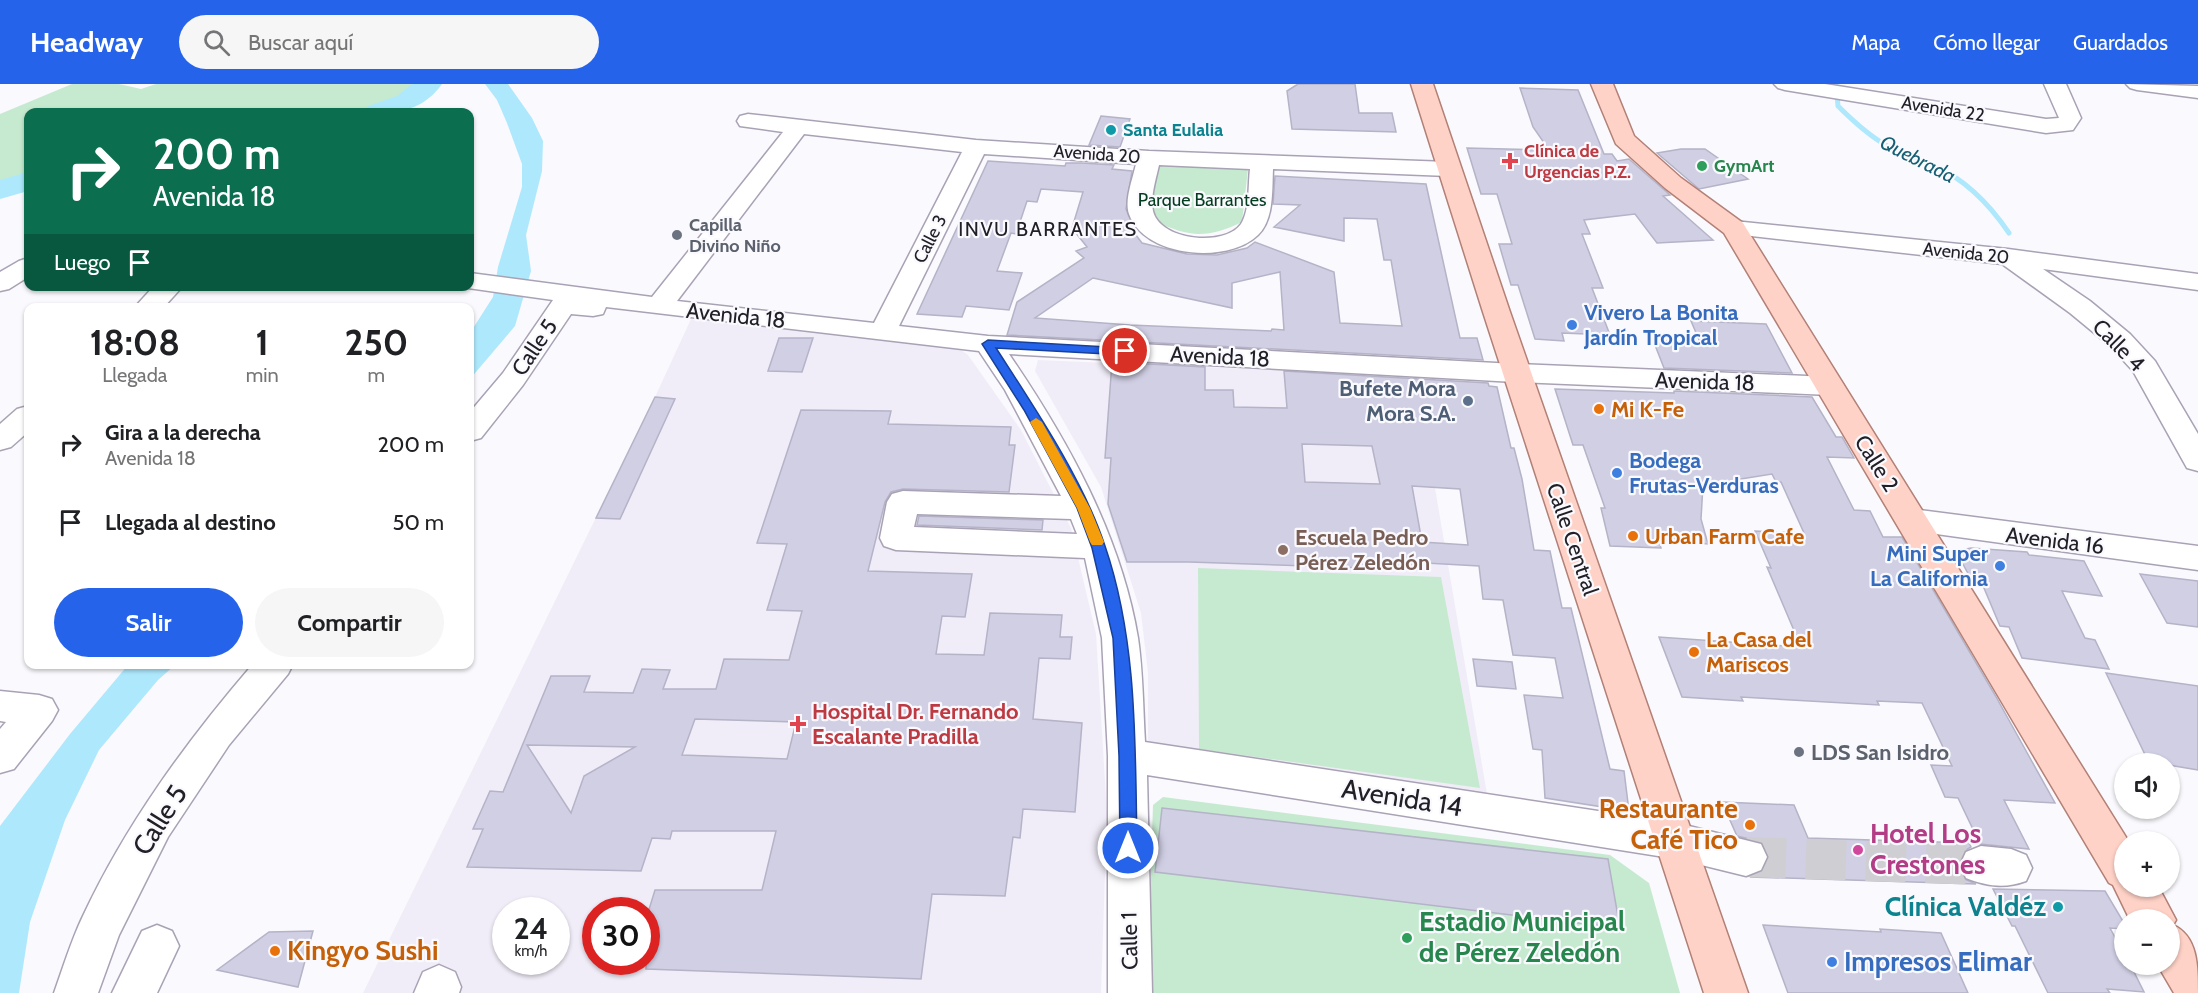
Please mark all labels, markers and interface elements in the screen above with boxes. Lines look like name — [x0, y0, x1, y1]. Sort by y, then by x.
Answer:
search box — [179, 15, 599, 69]
text: Headway — [30, 25, 143, 59]
icon: search — [200, 26, 233, 59]
text: Buscar aquí — [248, 29, 353, 56]
text: Mapa — [1852, 30, 1900, 55]
text: Cómo llegar — [1933, 30, 2040, 55]
text: Guardados — [2073, 30, 2168, 55]
street label: Avenida 22 — [1900, 92, 1986, 126]
place label: Santa Eulalia — [1123, 119, 1223, 141]
marker: Santa Eulalia — [1104, 123, 1118, 137]
text: 200 m — [153, 128, 280, 180]
water label: Quebrada — [1876, 130, 1960, 188]
icon: right — [54, 132, 132, 210]
street label: Avenida 20 — [1053, 140, 1141, 168]
place label: Clínica de Urgencias P.Z. — [1524, 140, 1631, 183]
marker: Clínica de Urgencias P.Z. — [1501, 152, 1519, 170]
place label: GymArt — [1714, 155, 1774, 177]
marker: GymArt — [1695, 159, 1709, 173]
text: Avenida 18 — [153, 180, 276, 213]
park label: Parque Barrantes — [1138, 189, 1266, 211]
street label: Calle 3 — [909, 211, 951, 267]
place label: Capilla Divino Niño — [689, 214, 781, 257]
district label: INVU BARRANTES — [958, 217, 1138, 241]
marker: Capilla Divino Niño — [670, 228, 684, 242]
street label: Avenida 20 — [1922, 238, 2010, 268]
icon: arrive — [123, 246, 156, 279]
text: Luego — [54, 249, 111, 276]
street label: Avenida 18 — [685, 297, 787, 334]
place label: Vivero La Bonita Jardín Tropical — [1583, 299, 1739, 351]
street label: Calle 4 — [2087, 313, 2151, 377]
street label: Calle 5 — [506, 314, 563, 381]
marker: Vivero La Bonita Jardín Tropical — [1565, 318, 1579, 332]
text: 18:08 — [90, 320, 180, 364]
text: 1 — [256, 320, 269, 364]
text: 250 — [344, 320, 408, 364]
pin — [1099, 325, 1150, 376]
icon: arrive — [1108, 334, 1141, 367]
street label: Avenida 18 — [1169, 340, 1271, 373]
text: Llegada — [102, 363, 167, 387]
text: min — [246, 363, 279, 387]
text: m — [368, 363, 385, 387]
street label: Avenida 18 — [1655, 366, 1755, 397]
place label: Bufete Mora Mora S.A. — [1339, 375, 1456, 427]
marker: Bufete Mora Mora S.A. — [1461, 394, 1475, 408]
place label: Mi K-Fe — [1611, 396, 1684, 423]
marker: Mi K-Fe — [1592, 402, 1606, 416]
text: Gira a la derecha — [105, 419, 261, 446]
icon: right — [54, 428, 87, 461]
street label: Calle 2 — [1849, 430, 1904, 497]
text: 200 m — [378, 431, 444, 458]
text: Avenida 18 — [105, 446, 196, 470]
place label: Bodega Frutas-Verduras — [1629, 447, 1779, 499]
marker: Bodega Frutas-Verduras — [1610, 466, 1624, 480]
street label: Calle Central — [1541, 479, 1605, 600]
icon: arrive — [54, 506, 87, 539]
text: Llegada al destino — [105, 509, 276, 536]
text: 50 m — [392, 509, 444, 536]
street label: Avenida 16 — [2004, 521, 2106, 560]
place label: Urban Farm Cafe — [1645, 523, 1804, 550]
place label: Escuela Pedro Pérez Zeledón — [1295, 524, 1430, 576]
marker: Urban Farm Cafe — [1626, 529, 1640, 543]
place label: Mini Super La California — [1870, 540, 1989, 592]
marker: Escuela Pedro Pérez Zeledón — [1276, 543, 1290, 557]
marker: Mini Super La California — [1993, 559, 2007, 573]
button: Salir — [54, 588, 243, 657]
button: Compartir — [255, 588, 444, 657]
place label: La Casa del Mariscos — [1706, 626, 1812, 678]
marker: La Casa del Mariscos — [1687, 645, 1701, 659]
place label: Hospital Dr. Fernando Escalante Pradilla — [812, 698, 1019, 750]
marker: Hospital Dr. Fernando Escalante Pradilla — [789, 715, 807, 733]
place label: LDS San Isidro — [1811, 739, 1949, 766]
marker: LDS San Isidro — [1792, 745, 1806, 759]
map controls — [2114, 753, 2180, 975]
button: sound — [2114, 753, 2180, 819]
street label: Avenida 14 — [1339, 772, 1465, 823]
street label: Calle 5 — [125, 778, 194, 861]
place label: Restaurante Café Tico — [1599, 792, 1738, 856]
position arrow — [1096, 816, 1160, 880]
place label: Hotel Los Crestones — [1870, 817, 1985, 881]
marker: Restaurante Café Tico — [1743, 818, 1757, 832]
button: + — [2114, 831, 2180, 897]
marker: Hotel Los Crestones — [1851, 843, 1865, 857]
place label: Clínica Valdéz — [1885, 890, 2046, 923]
speed limit sign: 30 — [582, 897, 660, 975]
marker: Clínica Valdéz — [2051, 900, 2065, 914]
place label: Estadio Municipal de Pérez Zeledón — [1419, 905, 1625, 969]
button: − — [2114, 909, 2180, 975]
text: 24 — [514, 910, 548, 947]
street label: Calle 1 — [1115, 912, 1144, 970]
marker: Estadio Municipal de Pérez Zeledón — [1400, 931, 1414, 945]
place label: Kingyo Sushi — [287, 934, 438, 967]
text: km/h — [515, 942, 547, 960]
marker: Kingyo Sushi — [268, 944, 282, 958]
place label: Impresos Elimar — [1844, 945, 2032, 978]
marker: Impresos Elimar — [1825, 955, 1839, 969]

